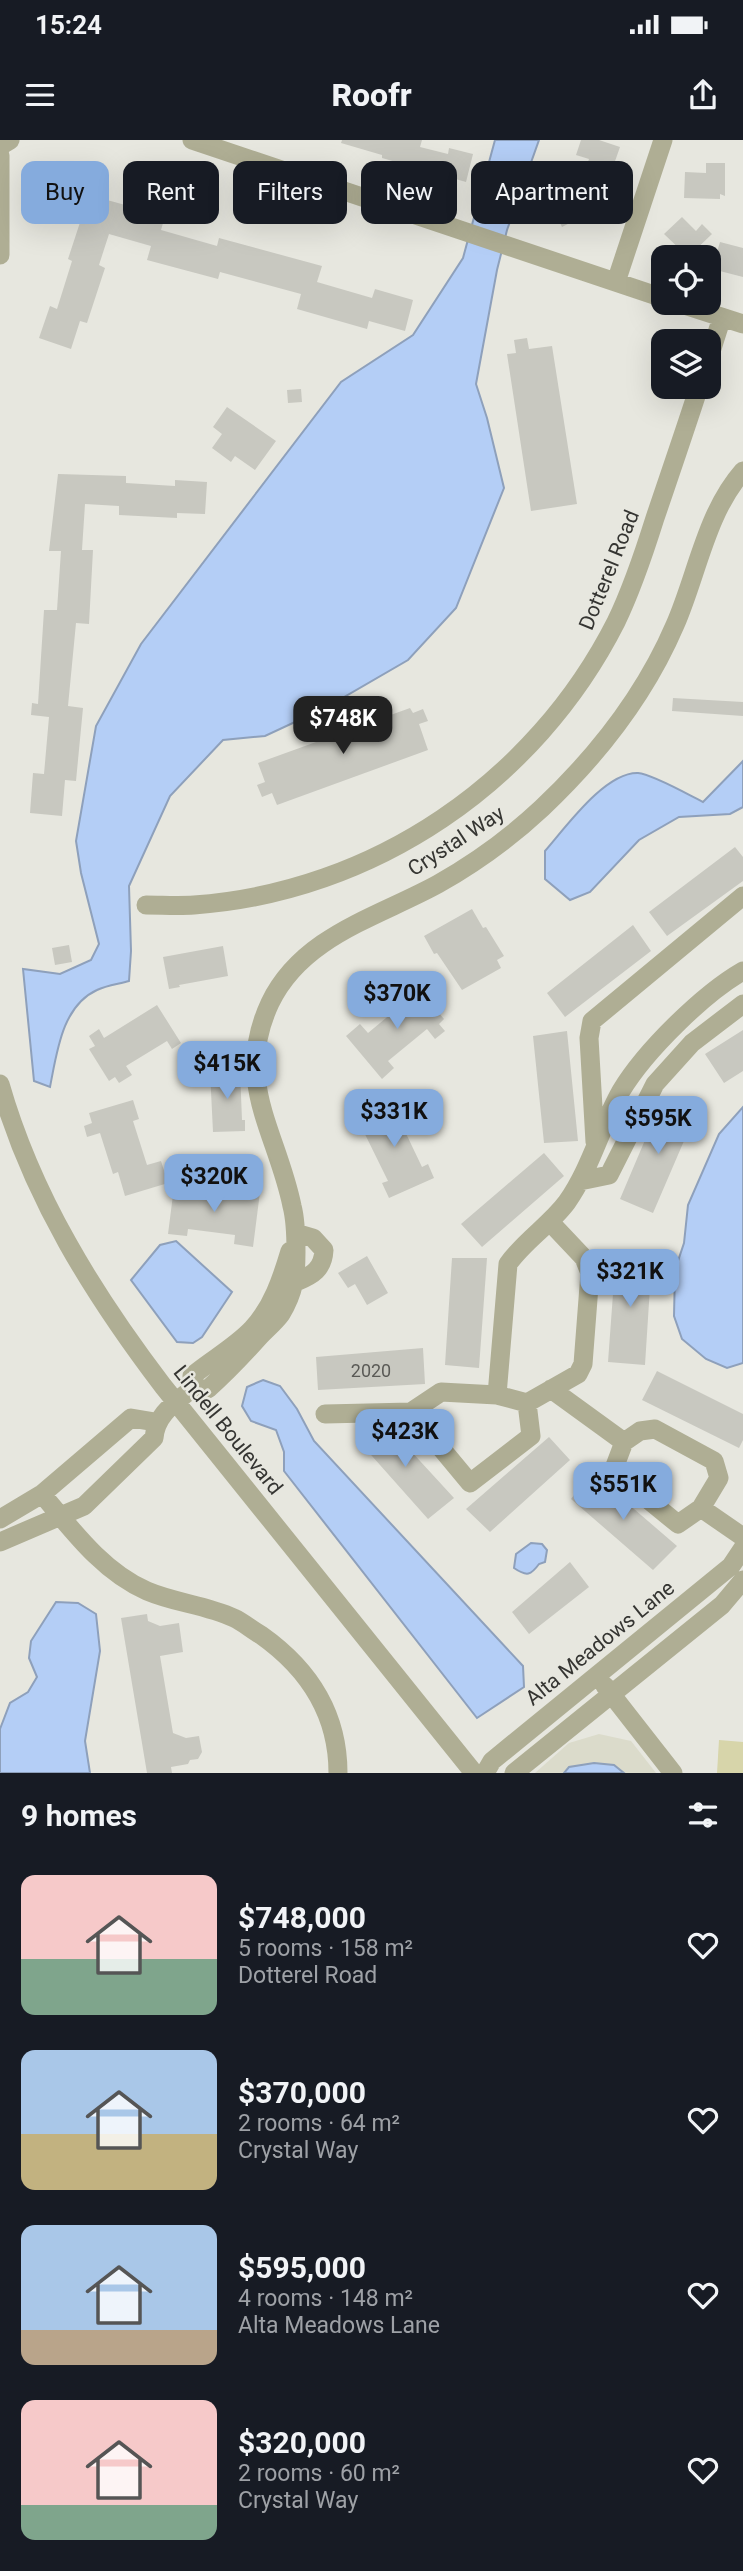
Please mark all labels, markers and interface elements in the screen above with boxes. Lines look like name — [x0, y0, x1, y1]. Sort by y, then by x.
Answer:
text: 15:24 — [35, 10, 102, 40]
icon: menu — [21, 76, 59, 114]
text: Roofr — [331, 76, 412, 114]
icon: share — [684, 76, 722, 114]
chip: Buy — [21, 161, 109, 224]
chip: Rent — [123, 161, 219, 224]
chip: Filters — [233, 161, 347, 224]
chip: New — [361, 161, 457, 224]
chip: Apartment — [471, 161, 633, 224]
map controls — [651, 245, 721, 399]
button: locate — [651, 245, 721, 315]
button: layers — [651, 329, 721, 399]
street label: Dotterel Road — [574, 507, 644, 633]
pin: $748K — [294, 696, 392, 756]
text: $748K — [309, 705, 377, 732]
street label: Crystal Way — [403, 801, 509, 881]
pin: $370K — [348, 972, 446, 1031]
text: $370K — [363, 980, 431, 1007]
pin: $415K — [178, 1042, 276, 1101]
text: $415K — [193, 1050, 261, 1077]
pin: $331K — [345, 1090, 443, 1149]
pin: $595K — [609, 1096, 707, 1156]
text: $331K — [360, 1098, 428, 1125]
text: $595K — [624, 1105, 692, 1132]
pin: $320K — [165, 1154, 263, 1214]
text: $320K — [180, 1163, 248, 1190]
pin: $321K — [581, 1250, 679, 1309]
text: $321K — [596, 1258, 664, 1285]
house number: 2020 — [351, 1360, 391, 1381]
street label: Lindell Boulevard — [169, 1361, 287, 1499]
pin: $423K — [356, 1410, 454, 1469]
text: $423K — [371, 1418, 439, 1445]
pin: $551K — [574, 1462, 672, 1522]
text: $551K — [589, 1471, 657, 1498]
street label: Alta Meadows Lane — [521, 1576, 679, 1710]
icon: filters — [684, 1796, 722, 1834]
text: 9 homes — [21, 1798, 137, 1833]
text: $748,000 — [238, 1900, 366, 1935]
icon: home — [77, 1903, 161, 1987]
icon: heart — [684, 1926, 722, 1964]
text: 5 rooms · 158 m² — [238, 1935, 413, 1962]
text: Dotterel Road — [238, 1962, 377, 1989]
text: $370,000 — [238, 2075, 366, 2110]
icon: home — [77, 2078, 161, 2162]
icon: heart — [684, 2101, 722, 2139]
text: 2 rooms · 64 m² — [238, 2110, 400, 2137]
text: Crystal Way — [238, 2137, 358, 2164]
text: $595,000 — [238, 2250, 366, 2285]
icon: home — [77, 2253, 161, 2337]
icon: heart — [684, 2276, 722, 2314]
text: 4 rooms · 148 m² — [238, 2285, 413, 2312]
text: Alta Meadows Lane — [238, 2312, 440, 2339]
text: $320,000 — [238, 2425, 366, 2460]
icon: home — [77, 2428, 161, 2512]
icon: heart — [684, 2451, 722, 2489]
text: 2 rooms · 60 m² — [238, 2460, 400, 2487]
text: Crystal Way — [238, 2487, 358, 2514]

